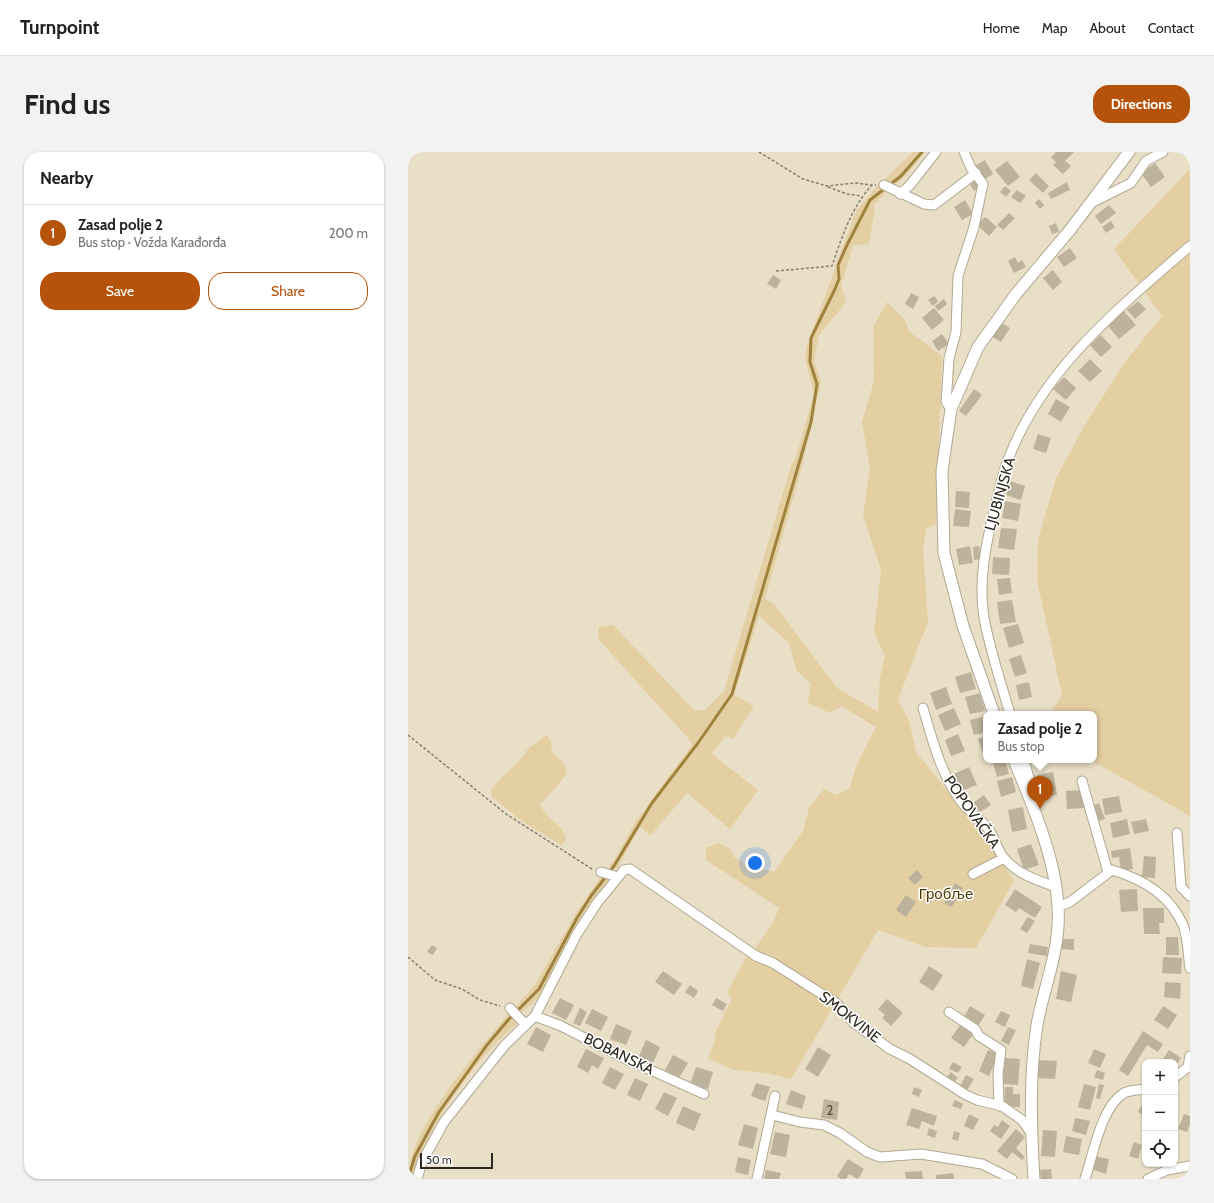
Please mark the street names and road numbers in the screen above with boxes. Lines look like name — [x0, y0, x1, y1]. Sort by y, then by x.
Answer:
street label: LJUBINJSKA — [981, 454, 1019, 533]
street label: POPOVAČKA — [940, 772, 1005, 852]
street label: SMOKVINE — [816, 988, 884, 1046]
street label: BOBANSKA — [581, 1029, 658, 1079]

